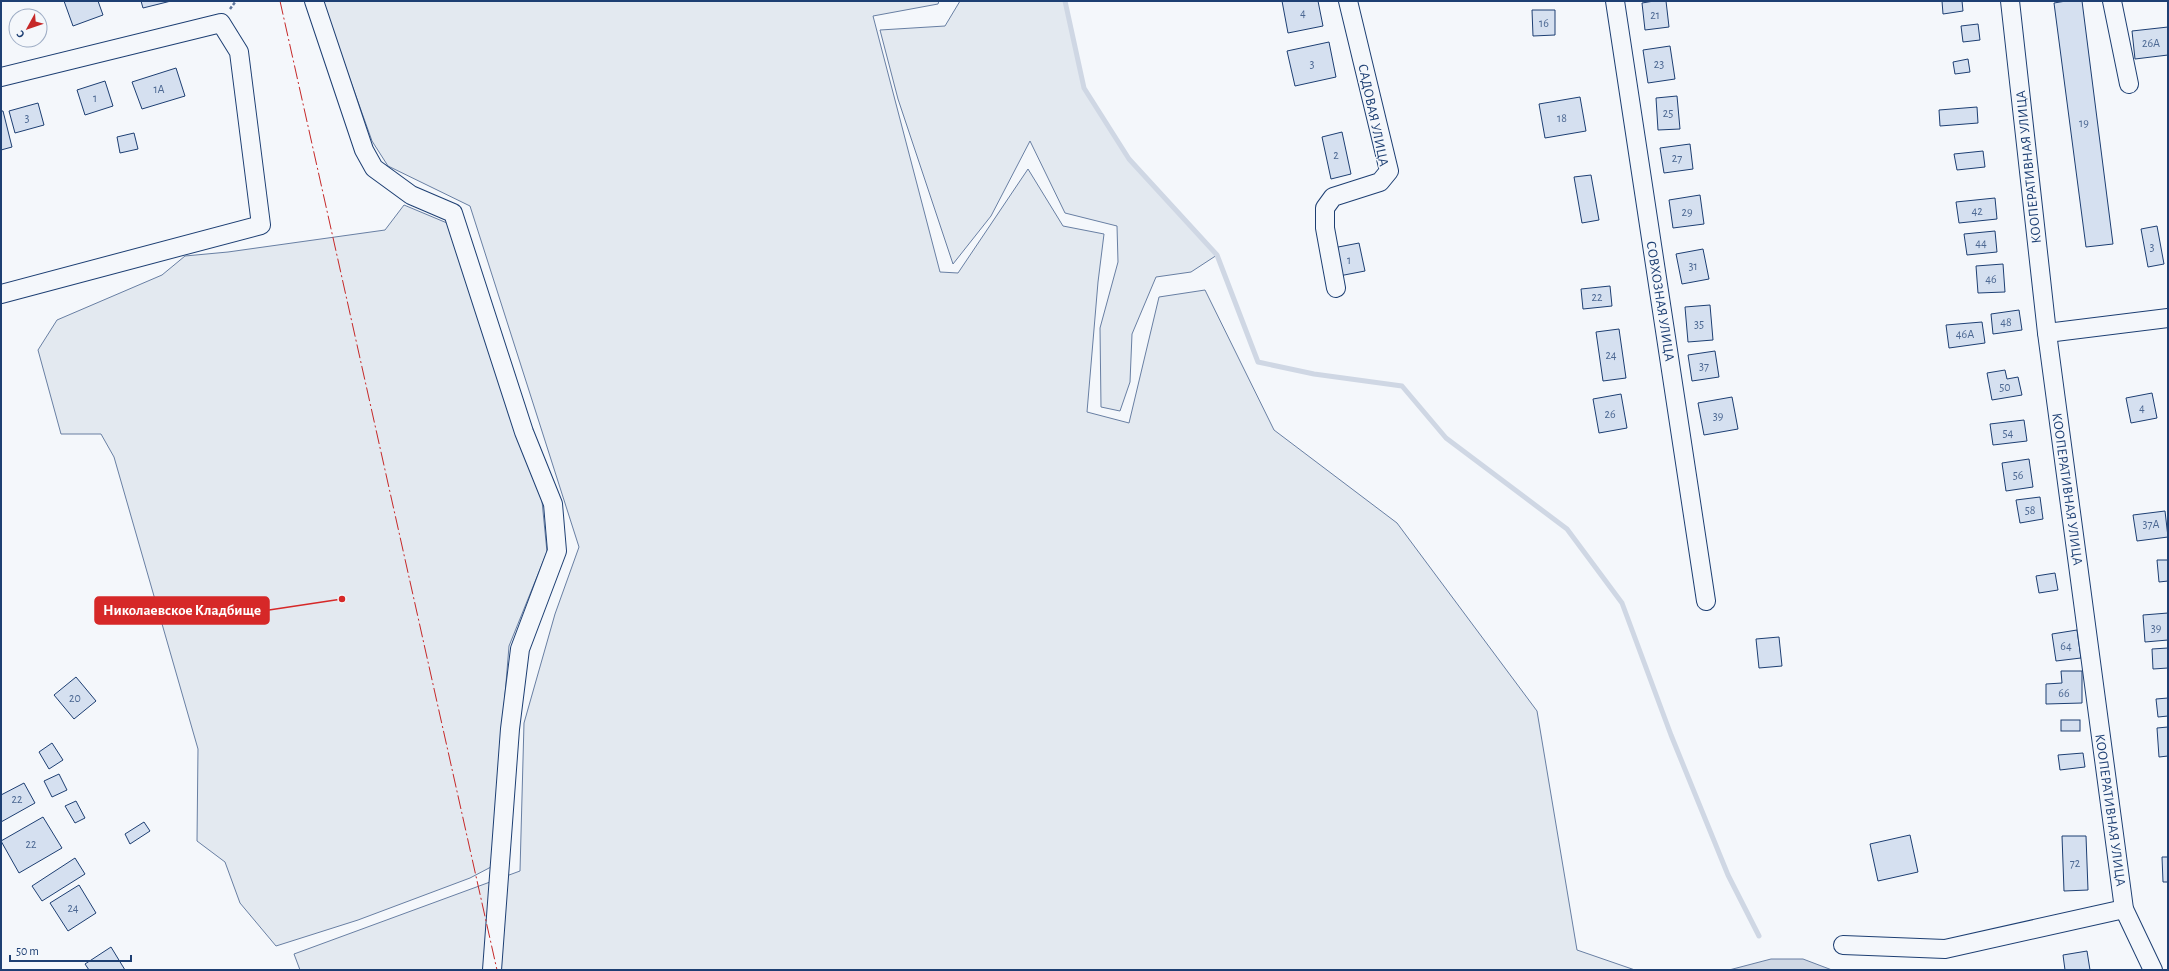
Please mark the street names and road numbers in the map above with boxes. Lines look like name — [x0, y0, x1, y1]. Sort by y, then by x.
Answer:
street label: САДОВАЯ УЛИЦА — [1355, 63, 1391, 168]
street label: КООПЕРАТИВНАЯ УЛИЦА — [2014, 90, 2044, 244]
street label: СОВХОЗНАЯ УЛИЦА — [1644, 240, 1676, 362]
street label: КООПЕРАТИВНАЯ УЛИЦА — [2049, 412, 2085, 566]
street label: КООПЕРАТИВНАЯ УЛИЦА — [2092, 733, 2128, 887]

